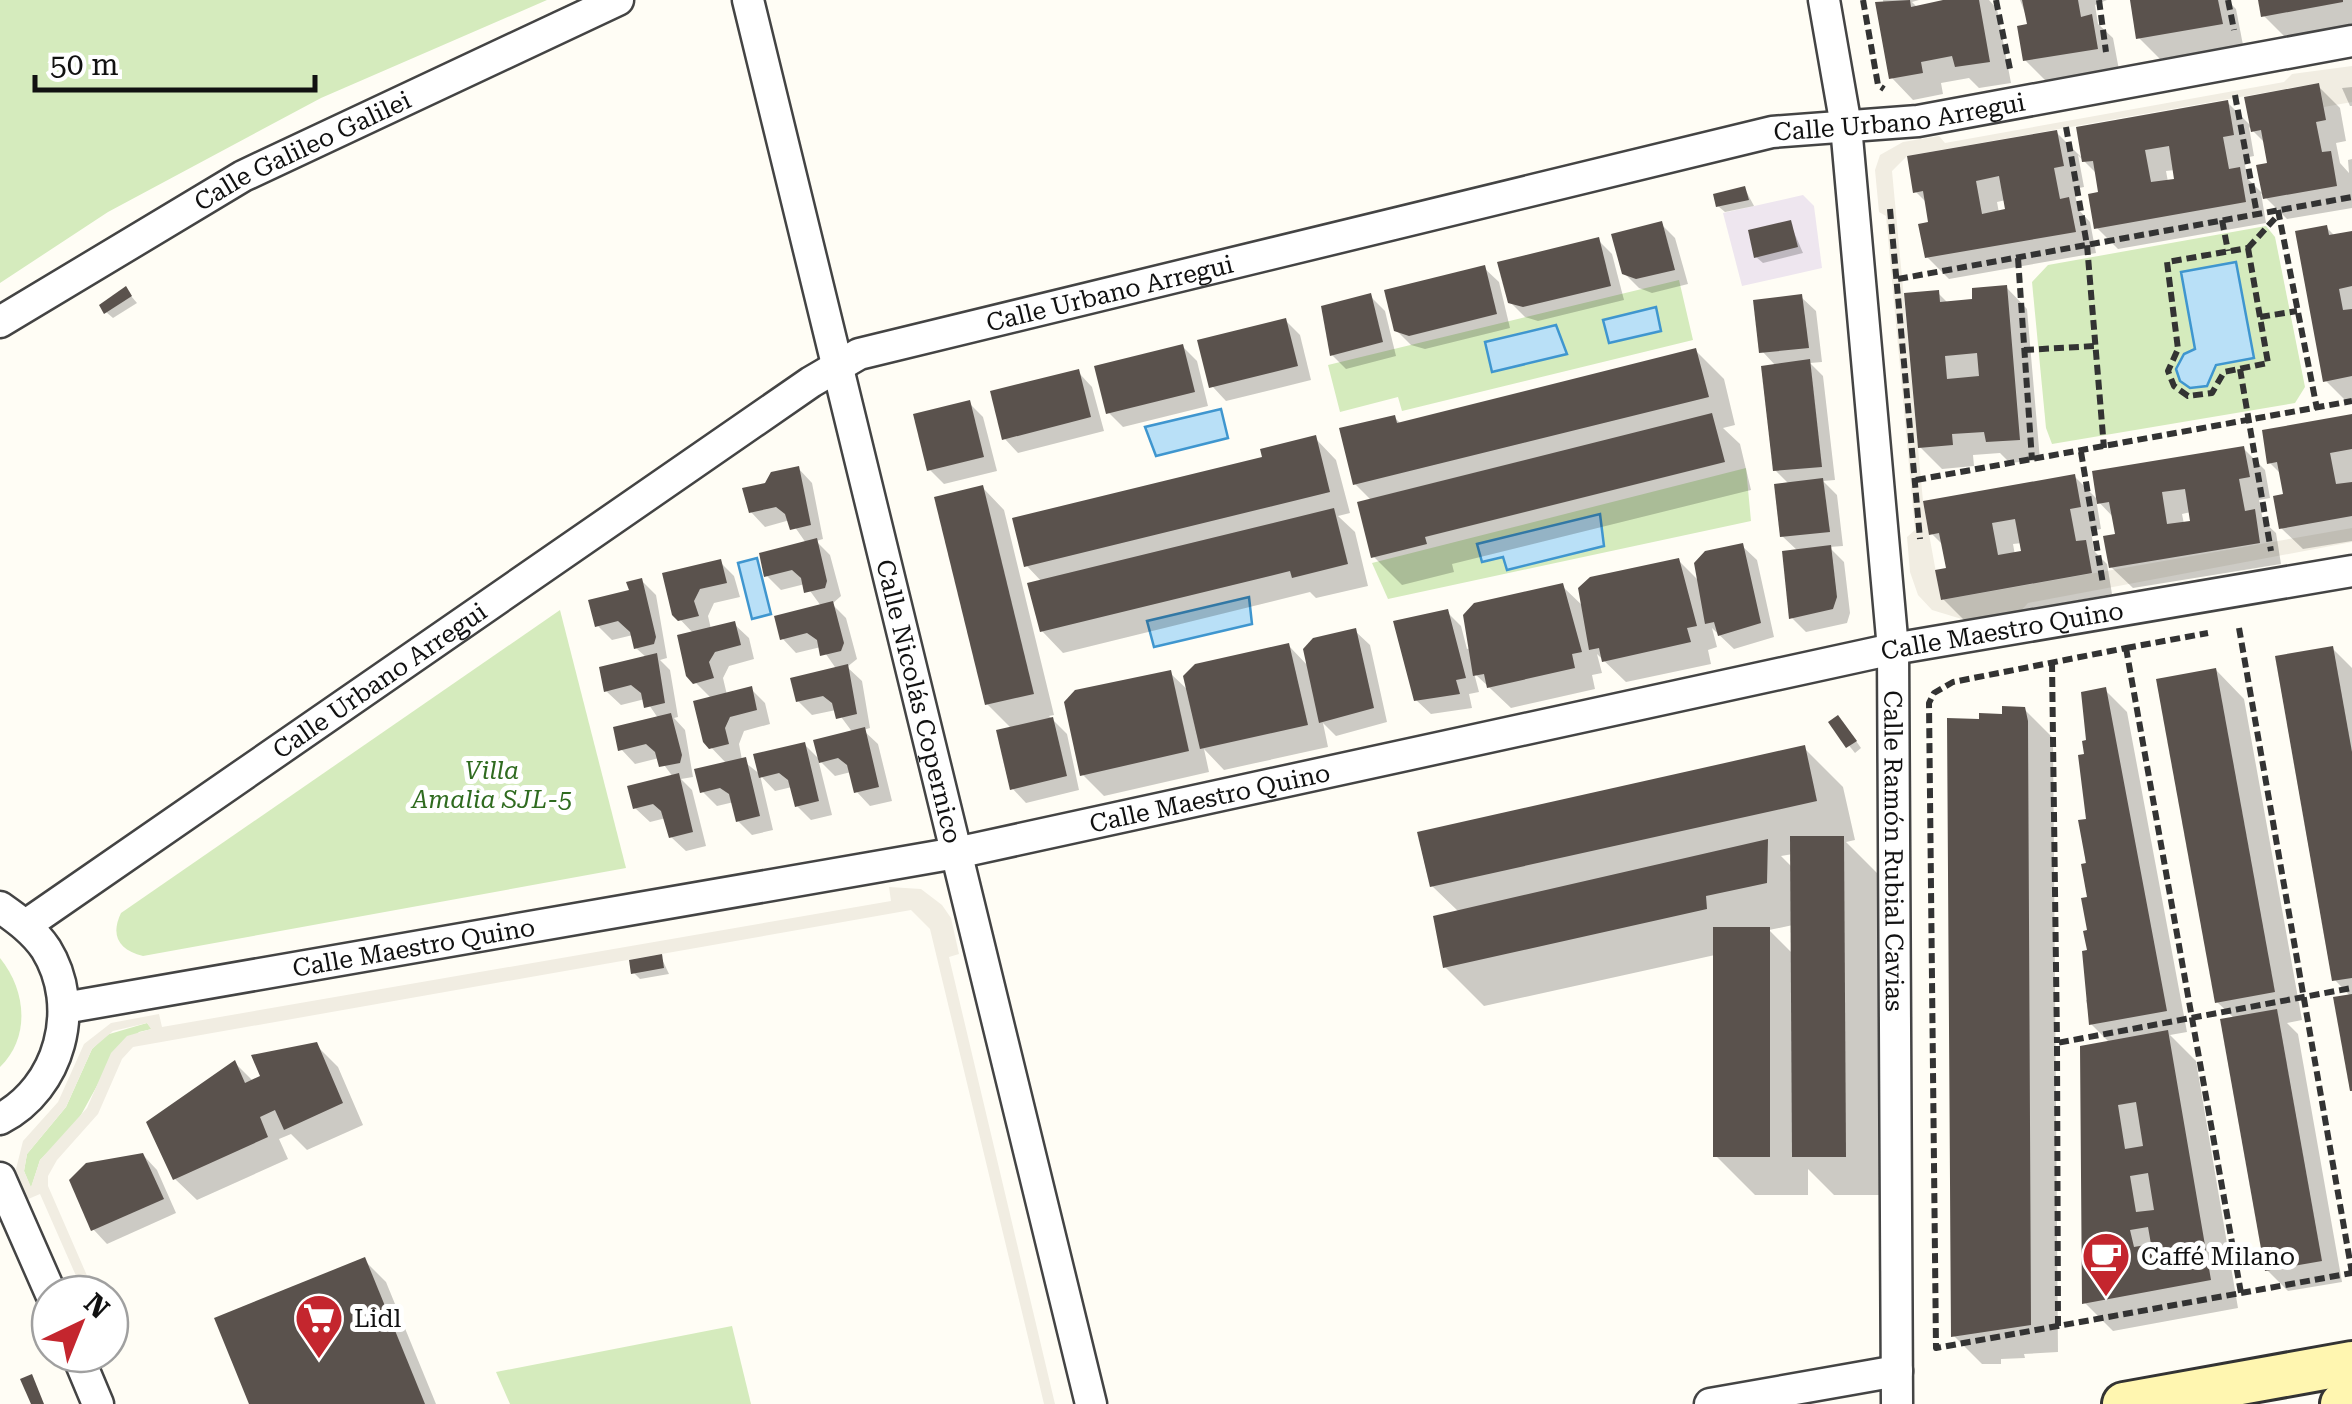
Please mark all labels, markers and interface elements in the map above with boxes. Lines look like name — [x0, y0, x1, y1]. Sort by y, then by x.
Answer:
scale bar — [35, 30, 315, 92]
text: 50 m — [50, 47, 119, 82]
street label: Calle Galileo Galilei — [189, 85, 415, 216]
street label: Calle Urbano Arregui — [1773, 87, 2027, 146]
street label: Calle Urbano Arregui — [983, 249, 1236, 337]
street label: Calle Nicolás Copernico — [871, 557, 968, 846]
street label: Calle Urbano Arregui — [267, 596, 492, 764]
street label: Calle Maestro Quino — [1878, 596, 2126, 666]
street label: Calle Ramón Rubial Cavias — [1879, 690, 1909, 1012]
park label: Villa Amalia SJL-5 — [410, 756, 572, 814]
street label: Calle Maestro Quino — [1087, 757, 1333, 838]
street label: Calle Maestro Quino — [290, 912, 537, 983]
cafe icon: Caffé Milano — [2080, 1230, 2132, 1298]
place label: Caffé Milano — [2141, 1242, 2295, 1271]
north arrow — [30, 1274, 130, 1374]
text: N — [78, 1287, 116, 1326]
supermarket icon: Lidl — [293, 1292, 345, 1360]
place label: Lidl — [354, 1304, 401, 1333]

